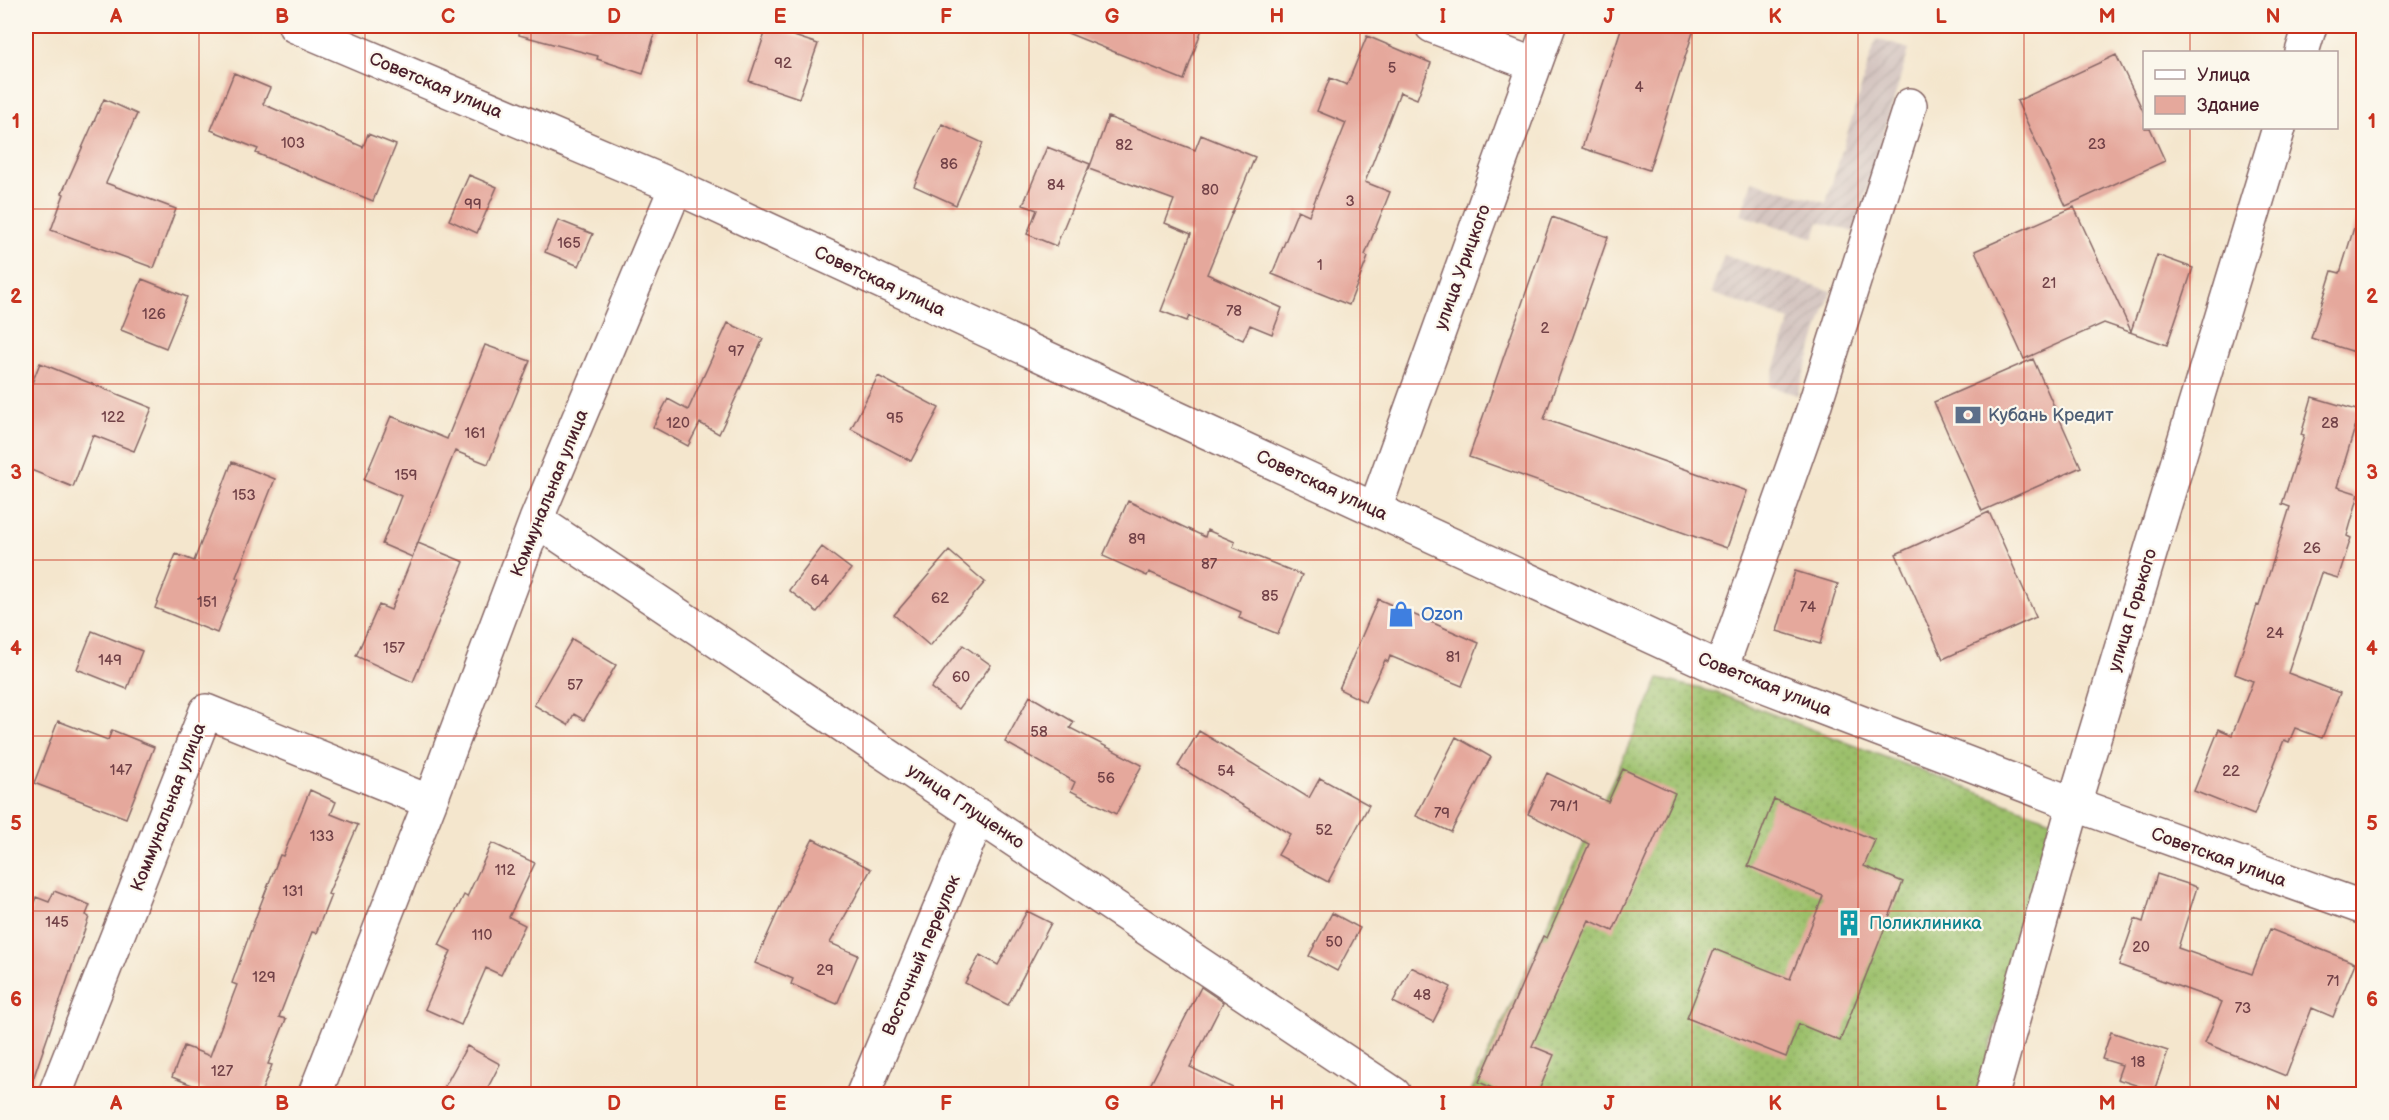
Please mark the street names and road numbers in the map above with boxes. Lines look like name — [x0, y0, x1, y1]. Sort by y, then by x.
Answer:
street label: Советская улица — [366, 48, 506, 123]
street label: улица Урицкого — [1430, 202, 1495, 333]
street label: Советская улица — [811, 242, 949, 321]
street label: Коммунальная улица — [506, 406, 593, 580]
street label: Советская улица — [1253, 446, 1391, 525]
street label: улица Горького — [2104, 546, 2161, 674]
street label: Советская улица — [1695, 648, 1835, 721]
street label: Коммунальная улица — [127, 720, 210, 894]
street label: улица Глущенко — [903, 759, 1028, 853]
street label: Советская улица — [2148, 823, 2290, 892]
street label: Восточный переулок — [878, 871, 965, 1039]

